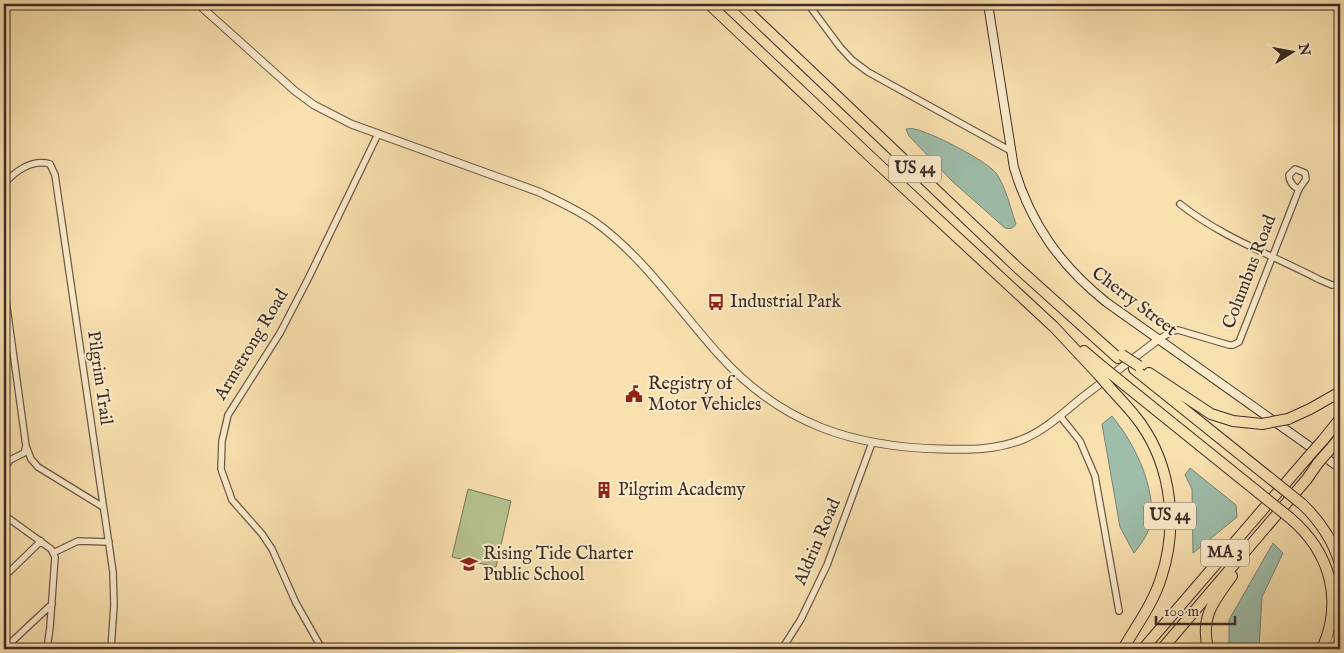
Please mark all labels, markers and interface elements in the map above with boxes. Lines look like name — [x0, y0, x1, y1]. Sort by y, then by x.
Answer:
north arrow — [1266, 28, 1316, 78]
text: N — [1294, 41, 1314, 57]
road number: US 44 — [889, 156, 941, 182]
street label: Columbus Road — [1218, 211, 1282, 332]
street label: Cherry Street — [1087, 262, 1181, 342]
street label: Armstrong Road — [209, 285, 294, 406]
place label: Industrial Park — [730, 291, 841, 314]
bus stop icon: Industrial Park — [706, 292, 726, 312]
street label: Pilgrim Trail — [81, 329, 117, 427]
place label: Registry of Motor Vehicles — [648, 373, 761, 417]
public building icon: Registry of Motor Vehicles — [624, 384, 644, 404]
place label: Pilgrim Academy — [618, 479, 745, 502]
building icon: Pilgrim Academy — [594, 480, 614, 500]
street label: Aldrin Road — [789, 495, 847, 590]
road number: US 44 — [1144, 502, 1196, 530]
road number: MA 3 — [1201, 540, 1249, 566]
place label: Rising Tide Charter Public School — [483, 543, 634, 587]
school or university icon: Rising Tide Charter Public School — [459, 554, 479, 574]
scale bar — [1156, 593, 1235, 625]
text: 100 m — [1164, 602, 1200, 621]

